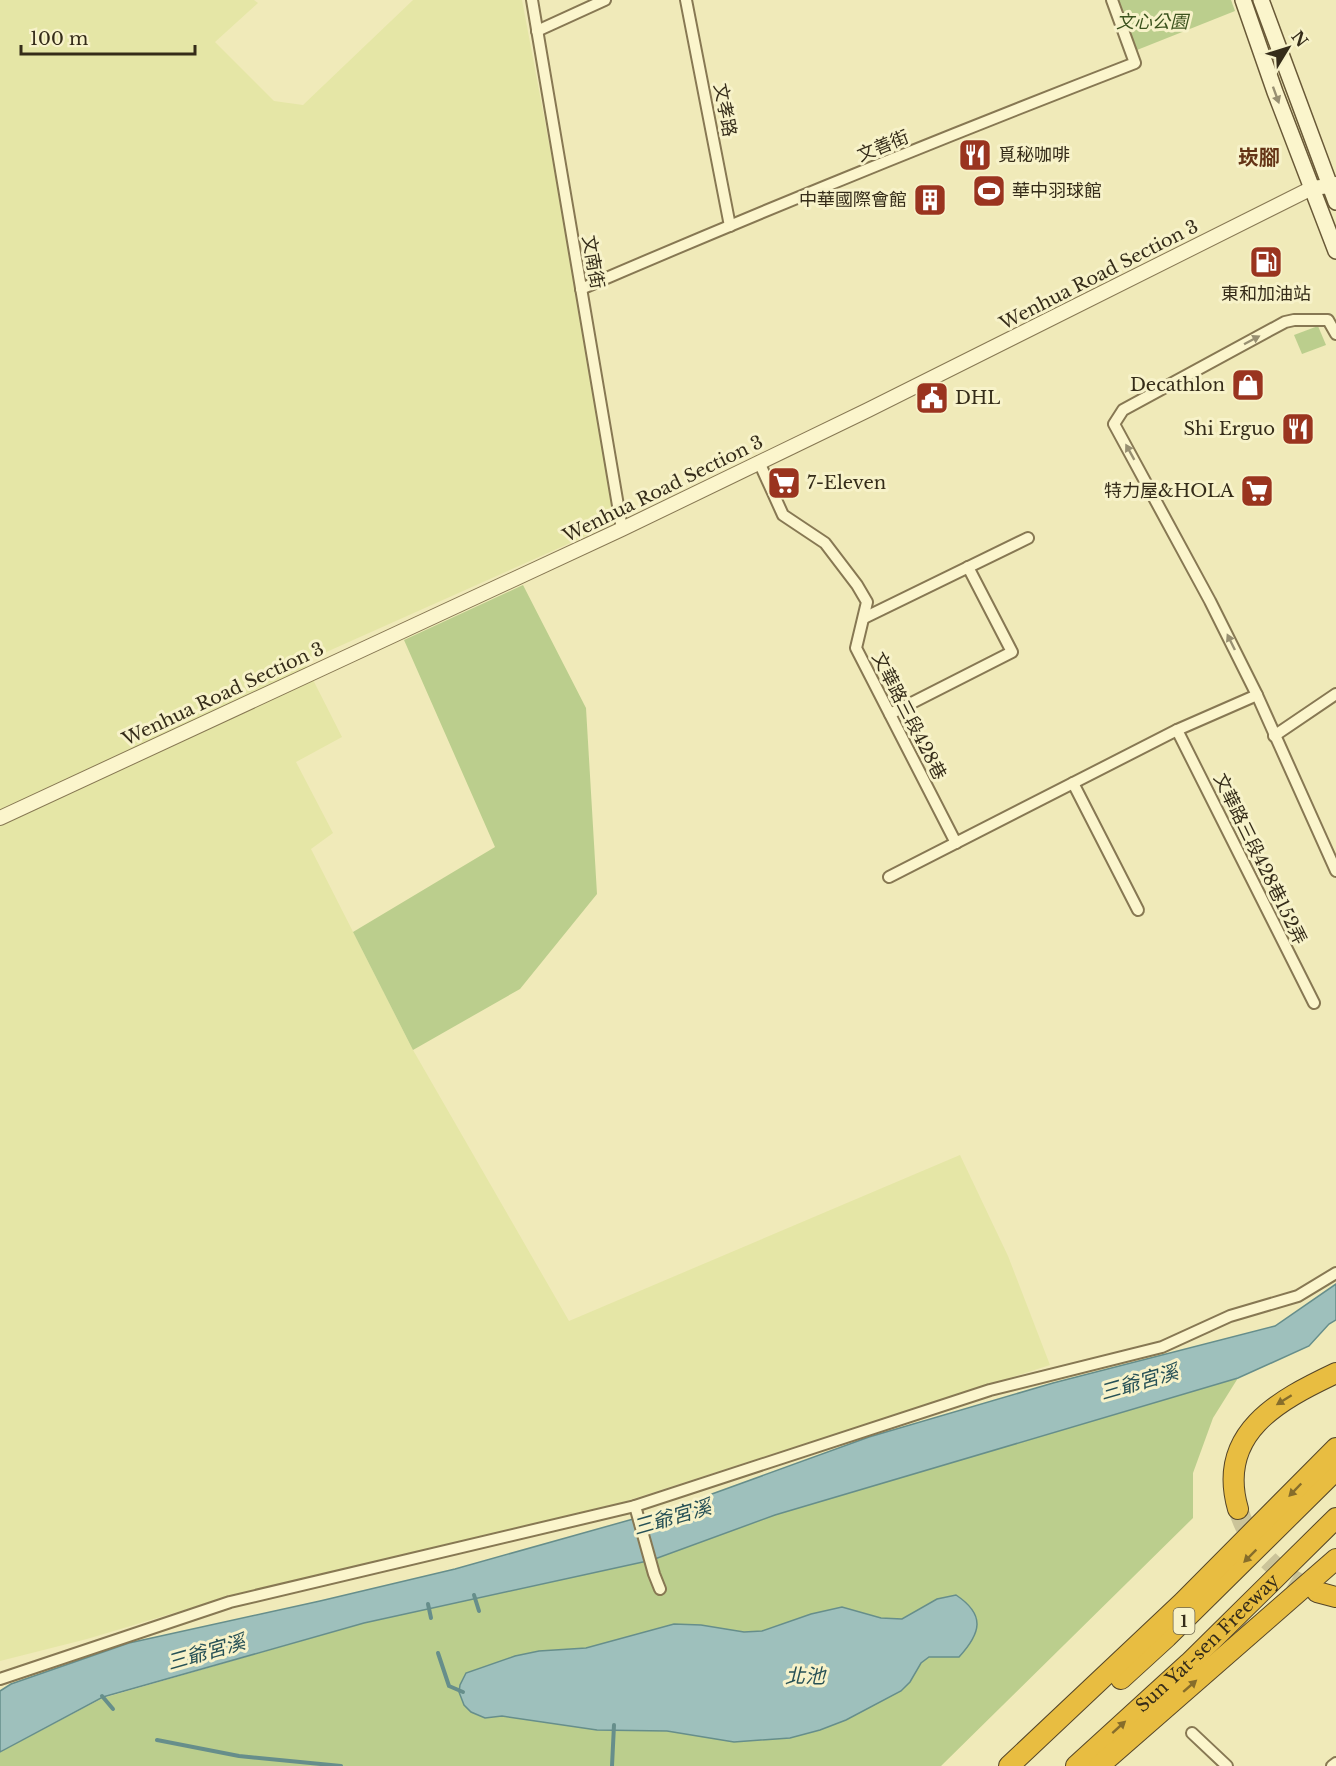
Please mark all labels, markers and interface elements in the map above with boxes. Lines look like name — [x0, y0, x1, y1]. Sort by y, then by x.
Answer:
park label: 文心公園 — [1116, 11, 1191, 33]
scale bar — [21, 18, 195, 56]
north arrow — [1258, 18, 1318, 78]
text: N — [1287, 27, 1312, 51]
text: 100 m — [30, 28, 88, 50]
street label: 文孝路 — [709, 81, 741, 139]
one-way arrow — [1272, 86, 1282, 104]
street label: 文善街 — [854, 126, 912, 166]
restaurant icon: 覓秘咖啡 — [957, 137, 993, 173]
place label: 覓秘咖啡 — [998, 144, 1070, 166]
district label: 崁腳 — [1238, 145, 1280, 171]
sports icon: 華中羽球館 — [971, 173, 1007, 209]
place label: 華中羽球館 — [1012, 180, 1102, 202]
building icon: 中華國際會館 — [912, 182, 948, 218]
place label: 中華國際會館 — [799, 189, 907, 211]
street label: Wenhua Road Section 3 — [995, 215, 1202, 335]
street label: 文南街 — [577, 234, 609, 290]
fuel station icon: 東和加油站 — [1248, 244, 1284, 280]
place label: 東和加油站 — [1221, 283, 1311, 305]
one-way arrow — [1244, 335, 1261, 345]
shop icon: Decathlon — [1230, 367, 1266, 403]
place label: Decathlon — [1130, 374, 1225, 396]
public building icon: DHL — [914, 380, 950, 416]
place label: DHL — [955, 387, 1000, 409]
restaurant icon: Shi Erguo — [1280, 411, 1316, 447]
place label: Shi Erguo — [1183, 418, 1275, 440]
street label: Wenhua Road Section 3 — [558, 431, 767, 548]
one-way arrow — [1125, 443, 1135, 460]
supermarket icon: 7-Eleven — [766, 465, 802, 501]
place label: 7-Eleven — [807, 472, 886, 494]
supermarket icon: 特力屋&HOLA — [1239, 473, 1275, 509]
place label: 特力屋&HOLA — [1104, 480, 1235, 502]
one-way arrow — [1226, 634, 1235, 651]
street label: Wenhua Road Section 3 — [118, 638, 327, 751]
street label: 文華路三段428巷 — [867, 648, 951, 784]
street label: 文華路三段428巷152弄 — [1209, 770, 1311, 948]
water label: 三爺宮溪 — [1097, 1359, 1184, 1405]
one-way arrow — [1276, 1395, 1292, 1406]
one-way arrow — [1288, 1482, 1302, 1497]
water label: 三爺宮溪 — [630, 1494, 717, 1540]
one-way arrow — [1244, 1548, 1258, 1562]
street label: Sun Yat-sen Freeway — [1131, 1569, 1284, 1717]
road number: 1 — [1174, 1608, 1194, 1634]
water label: 三爺宮溪 — [164, 1629, 251, 1675]
water label: 北池 — [785, 1664, 827, 1688]
one-way arrow — [1182, 1679, 1198, 1692]
one-way arrow — [1111, 1721, 1126, 1734]

